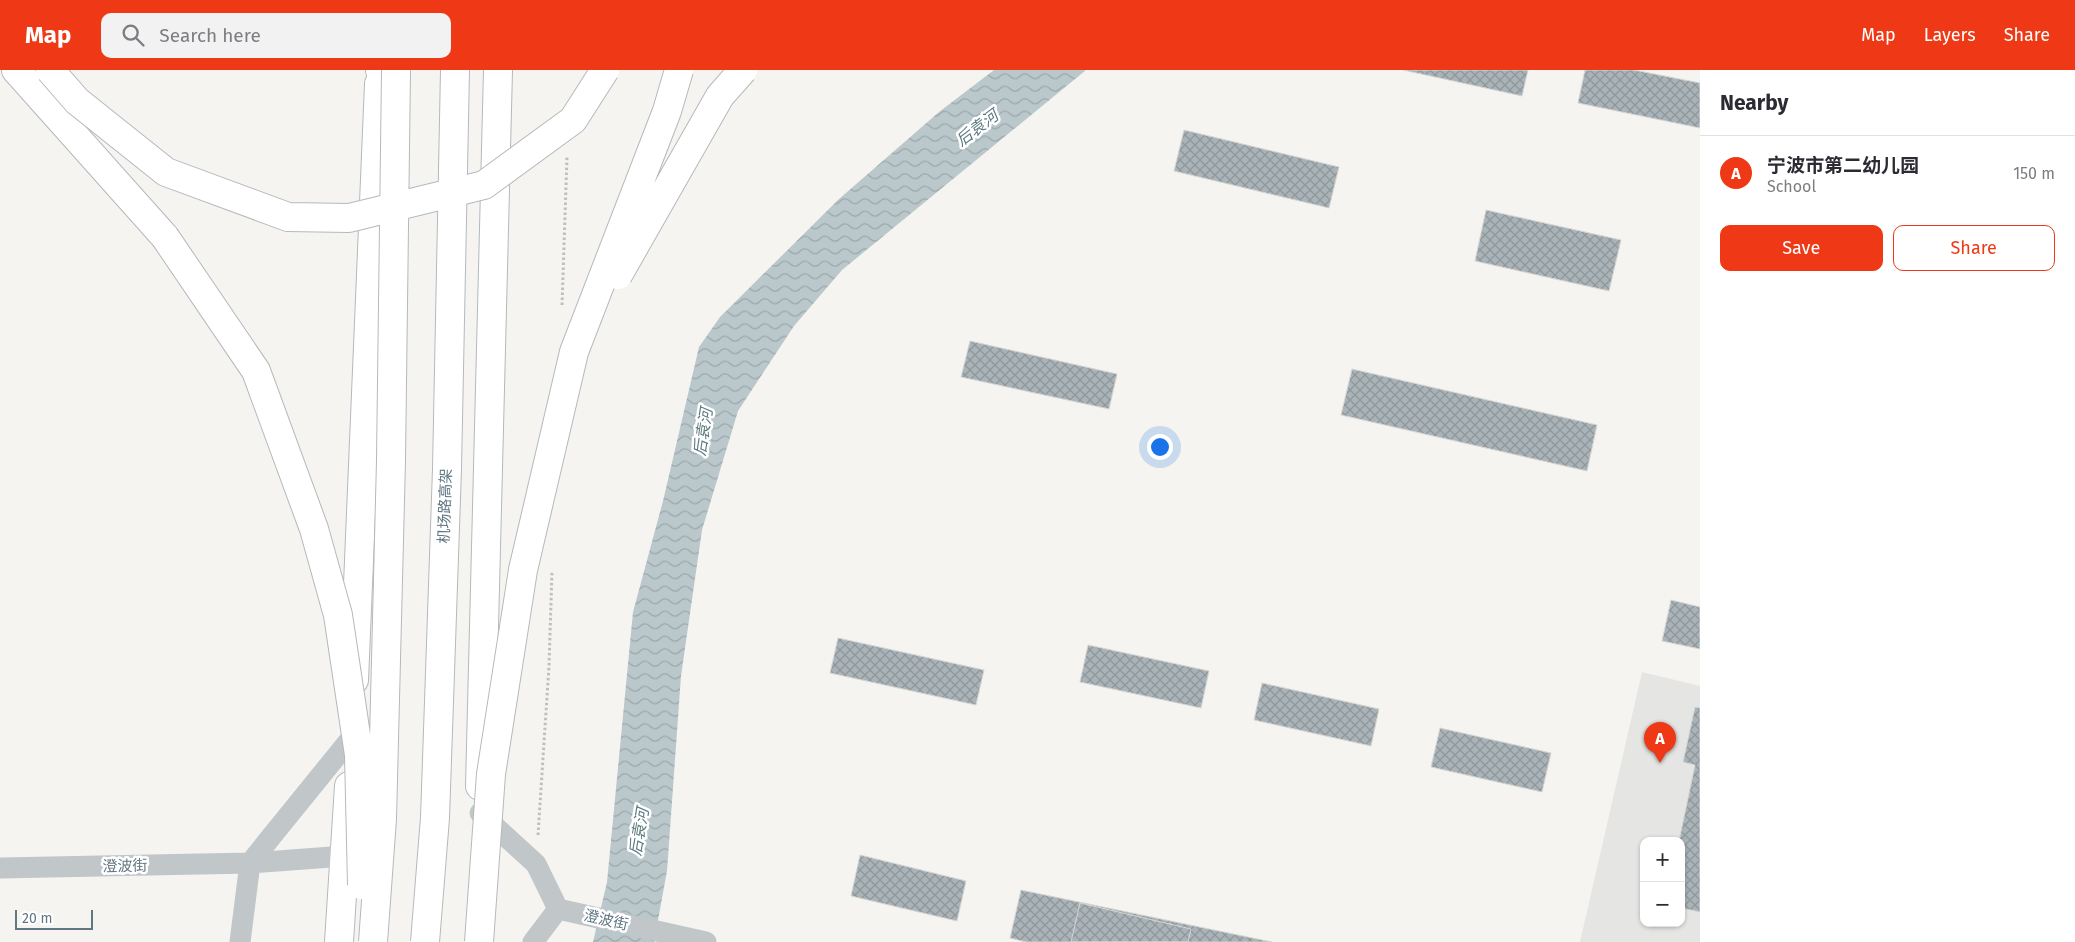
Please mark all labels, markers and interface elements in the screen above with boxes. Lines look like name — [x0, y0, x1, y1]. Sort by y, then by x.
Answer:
search box — [101, 13, 451, 58]
text: Map — [25, 21, 71, 49]
icon: search — [119, 21, 147, 49]
text: Search here — [159, 24, 261, 47]
text: Map — [1861, 24, 1896, 46]
text: Layers — [1924, 24, 1976, 46]
text: Share — [2004, 24, 2050, 46]
text: Nearby — [1720, 90, 1788, 116]
water label: 后袁河 — [952, 104, 1004, 150]
text: 宁波市第二幼儿园 — [1767, 154, 1919, 177]
text: A — [1731, 164, 1741, 183]
text: 150 m — [2013, 164, 2055, 183]
text: School — [1767, 177, 1816, 196]
button: Save — [1720, 225, 1883, 271]
button: Share — [1893, 225, 2055, 271]
water label: 后袁河 — [690, 404, 717, 457]
your location — [1147, 434, 1173, 460]
street label: 机场路高架 — [435, 468, 455, 544]
pin: A — [1644, 722, 1676, 763]
water label: 后袁河 — [625, 804, 653, 857]
map controls — [1640, 837, 1685, 927]
button: + — [1640, 837, 1685, 882]
street label: 澄波街 — [102, 857, 148, 875]
button: − — [1640, 882, 1685, 927]
street label: 澄波街 — [582, 906, 630, 934]
scale bar — [15, 907, 92, 930]
text: 20 m — [22, 910, 52, 927]

